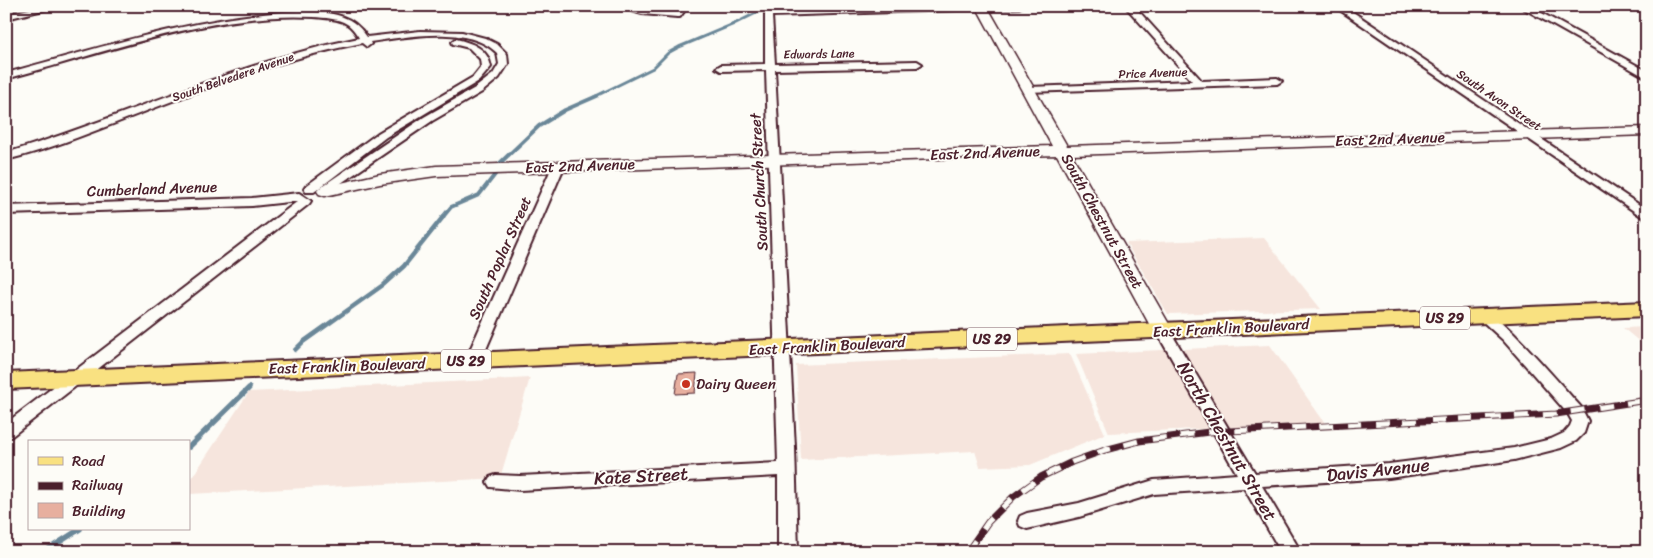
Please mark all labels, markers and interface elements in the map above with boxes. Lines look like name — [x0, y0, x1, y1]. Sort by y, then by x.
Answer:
street label: Edwards Lane — [783, 42, 855, 66]
street label: South Belvedere Avenue — [169, 46, 297, 108]
street label: Price Avenue — [1118, 61, 1188, 85]
street label: South Avon Street — [1452, 63, 1546, 137]
street label: South Church Street — [742, 112, 776, 251]
street label: East 2nd Avenue — [1335, 124, 1445, 154]
street label: East 2nd Avenue — [930, 138, 1040, 168]
street label: South Chestnut Street — [1054, 148, 1150, 294]
street label: East 2nd Avenue — [525, 151, 635, 181]
street label: Cumberland Avenue — [86, 174, 218, 204]
street label: South Poplar Street — [461, 192, 539, 324]
road number: US 29 — [1420, 306, 1470, 330]
street label: East Franklin Boulevard — [1152, 311, 1311, 345]
road number: US 29 — [967, 328, 1017, 350]
street label: East Franklin Boulevard — [748, 329, 907, 363]
street label: East Franklin Boulevard — [268, 350, 427, 382]
road number: US 29 — [441, 350, 491, 372]
street label: North Chestnut Street — [1168, 355, 1286, 527]
place label: Dairy Queen — [696, 371, 776, 397]
marker: Dairy Queen — [680, 378, 692, 390]
legend — [28, 440, 190, 530]
text: Road — [72, 448, 105, 474]
street label: Davis Avenue — [1325, 449, 1431, 491]
street label: Kate Street — [593, 458, 689, 494]
text: Railway — [72, 472, 123, 498]
text: Building — [72, 498, 126, 524]

